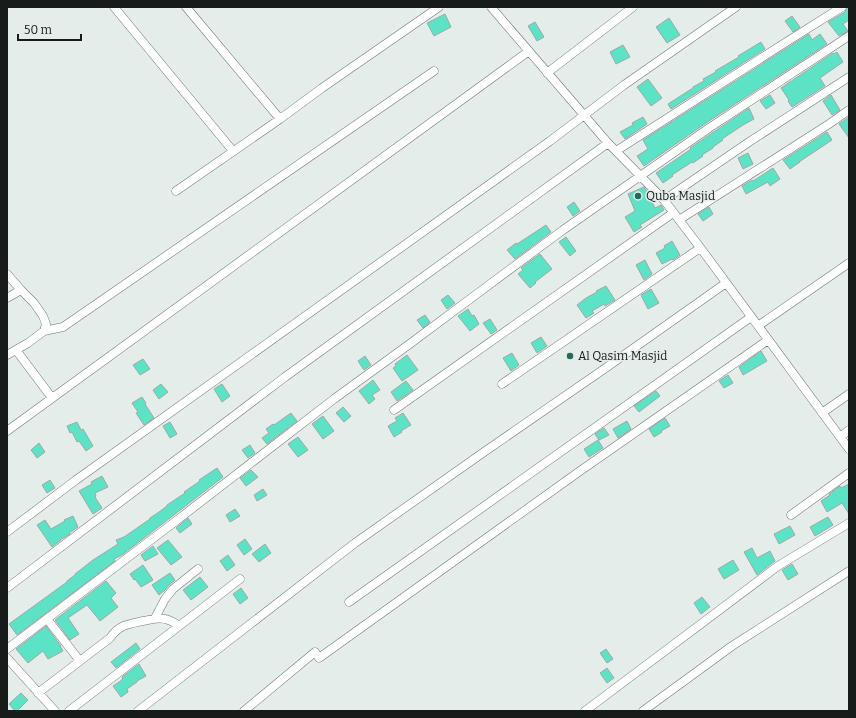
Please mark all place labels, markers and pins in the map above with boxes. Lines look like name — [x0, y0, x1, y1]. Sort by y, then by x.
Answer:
place label: Quba Masjid — [646, 189, 715, 203]
marker: Quba Masjid — [633, 191, 643, 201]
place label: Al Qasim Masjid — [578, 349, 667, 363]
marker: Al Qasim Masjid — [565, 351, 575, 361]

